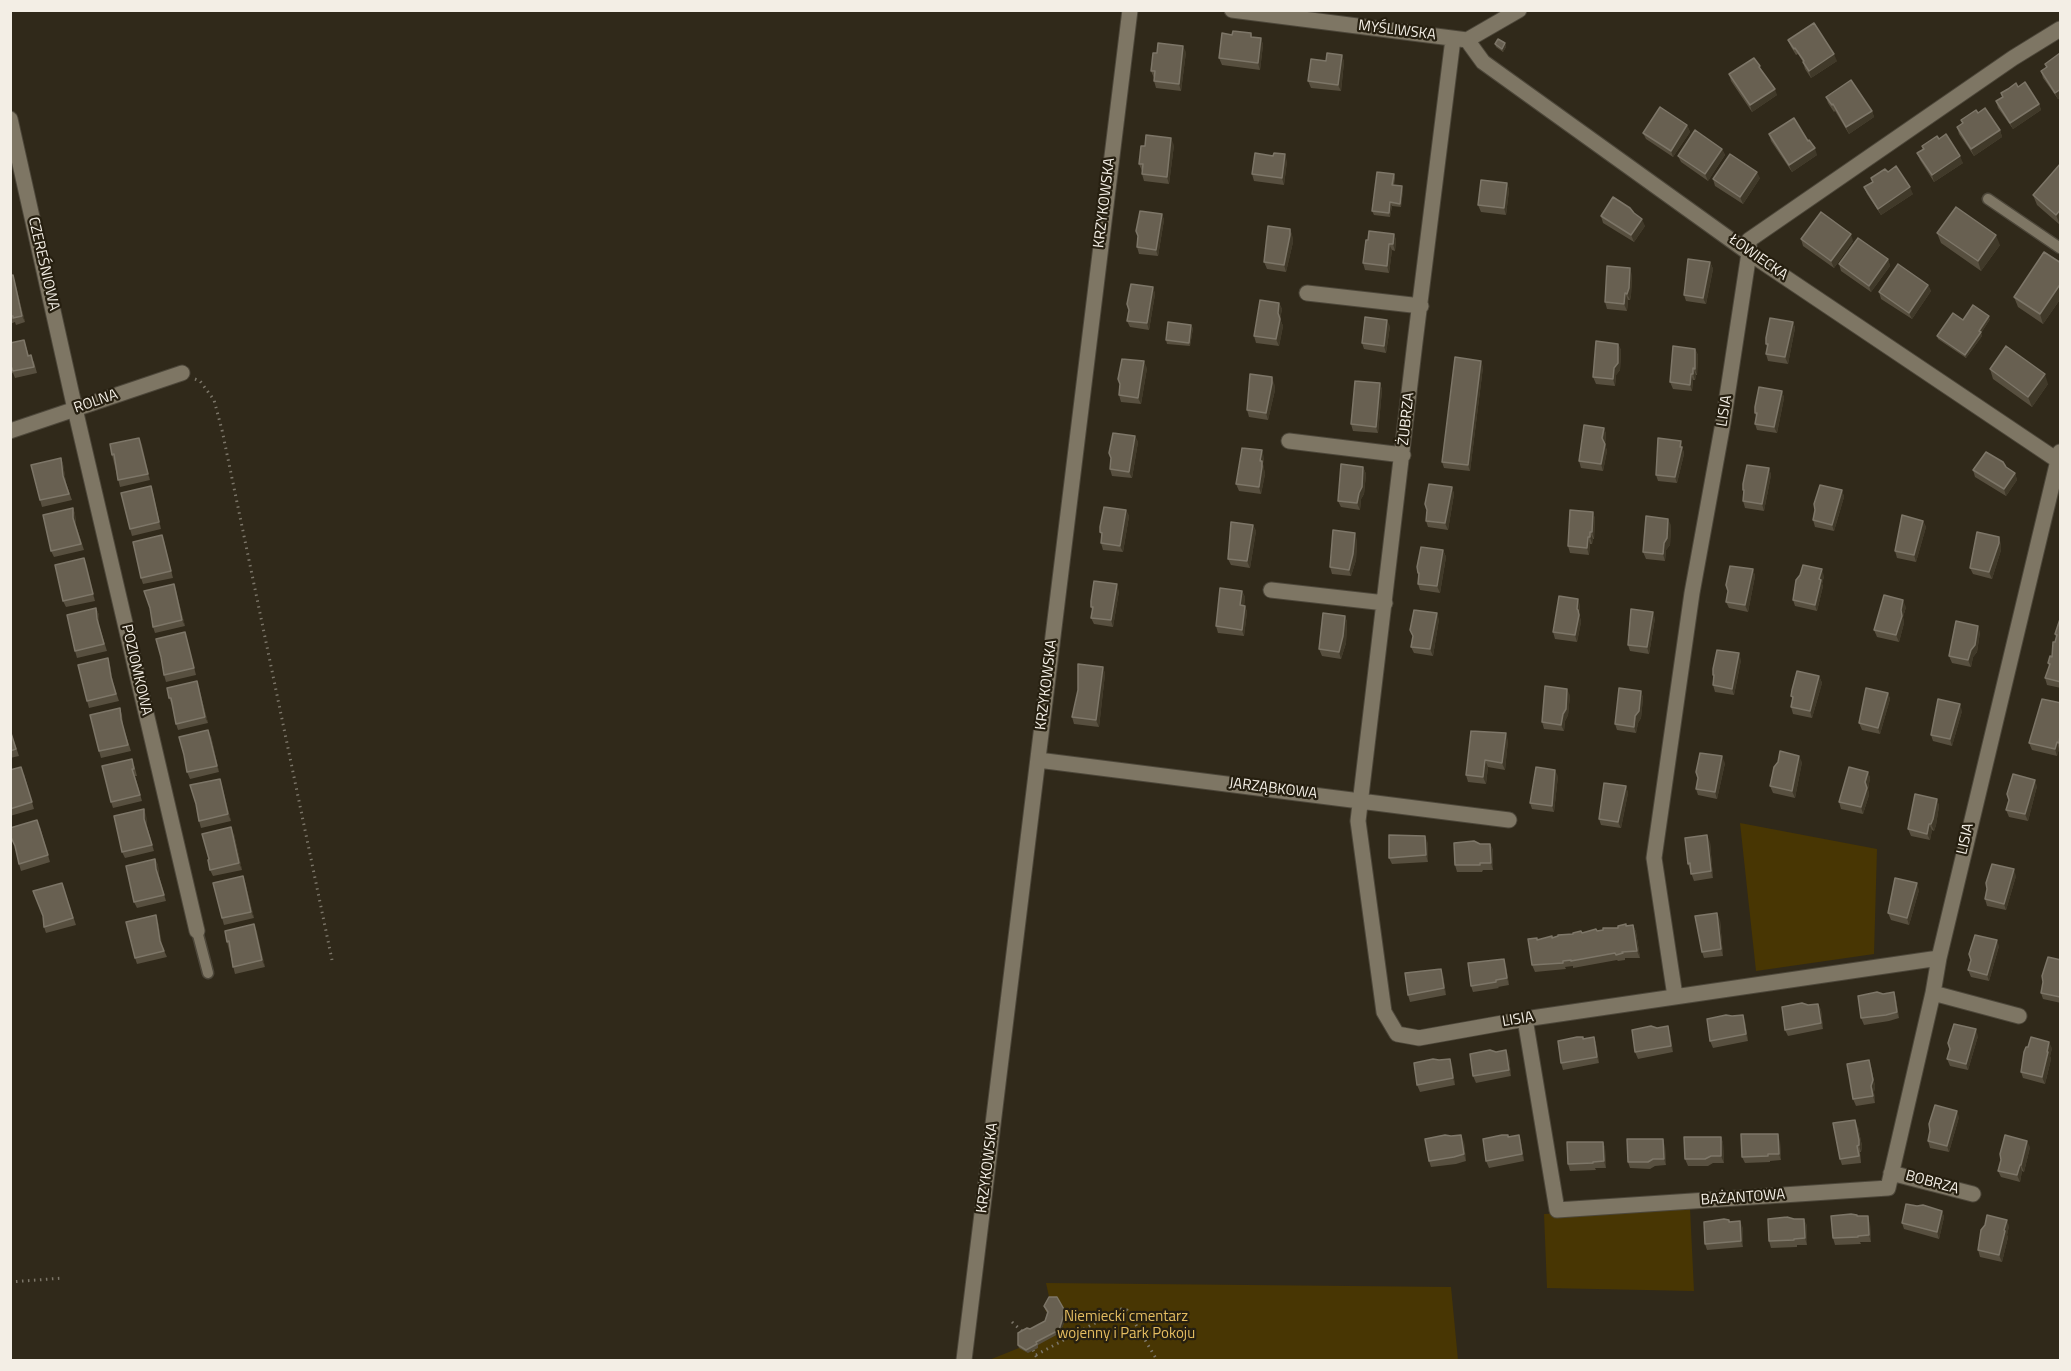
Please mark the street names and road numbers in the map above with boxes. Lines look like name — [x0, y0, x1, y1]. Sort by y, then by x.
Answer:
street label: MYŚLIWSKA — [1357, 17, 1437, 45]
street label: KRZYKOWSKA — [1091, 157, 1119, 249]
street label: CZEREŚNIOWA — [23, 215, 63, 313]
street label: ŁOWIECKA — [1725, 231, 1791, 285]
street label: ROLNA — [72, 386, 120, 418]
street label: ŻUBRZA — [1395, 392, 1419, 446]
street label: LISIA — [1714, 394, 1736, 428]
street label: POZIOMKOWA — [117, 623, 155, 717]
street label: KRZYKOWSKA — [1033, 639, 1061, 731]
street label: JARZĄBKOWA — [1228, 775, 1318, 803]
street label: LISIA — [1954, 822, 1978, 856]
street label: LISIA — [1501, 1008, 1535, 1032]
street label: KRZYKOWSKA — [974, 1122, 1002, 1214]
street label: BOBRZA — [1903, 1167, 1961, 1199]
street label: BAŻANTOWA — [1700, 1186, 1786, 1210]

